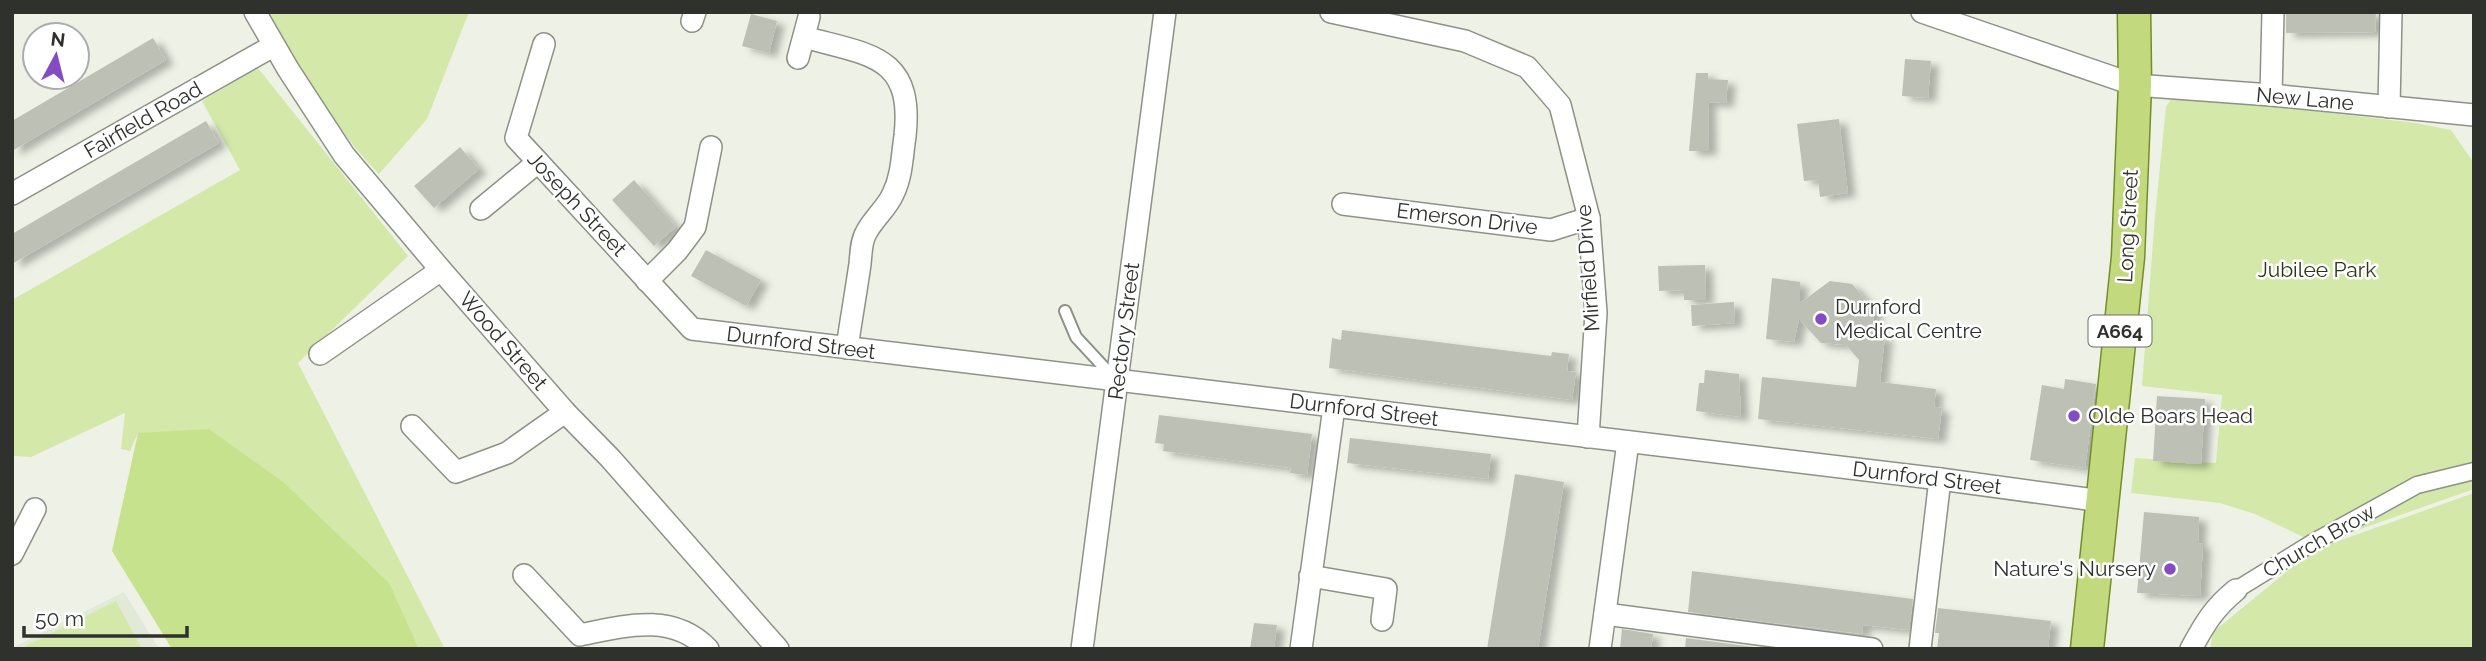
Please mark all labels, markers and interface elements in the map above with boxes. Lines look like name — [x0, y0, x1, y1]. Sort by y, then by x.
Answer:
north arrow — [21, 21, 91, 91]
text: N — [50, 27, 67, 51]
street label: Fairfield Road — [79, 76, 206, 163]
street label: New Lane — [2255, 82, 2355, 115]
street label: Joseph Street — [523, 146, 632, 261]
street label: Long Street — [2112, 169, 2143, 283]
street label: Emerson Drive — [1395, 197, 1539, 240]
street label: Mirfield Drive — [1571, 204, 1604, 333]
park label: Jubilee Park — [2258, 257, 2376, 282]
street label: Rectory Street — [1103, 261, 1144, 401]
street label: Wood Street — [454, 286, 553, 395]
place label: Durnford Medical Centre — [1835, 294, 1982, 343]
marker: Durnford Medical Centre — [1813, 311, 1829, 327]
road number: A664 — [2088, 316, 2152, 346]
street label: Durnford Street — [725, 321, 877, 364]
street label: Durnford Street — [1288, 388, 1440, 431]
place label: Olde Boars Head — [2088, 403, 2253, 428]
marker: Olde Boars Head — [2066, 408, 2082, 424]
street label: Durnford Street — [1851, 456, 2003, 499]
street label: Church Brow — [2258, 498, 2379, 583]
place label: Nature's Nursery — [1993, 556, 2156, 581]
marker: Nature's Nursery — [2162, 561, 2178, 577]
scale bar — [24, 594, 187, 638]
text: 50 m — [35, 606, 84, 631]

